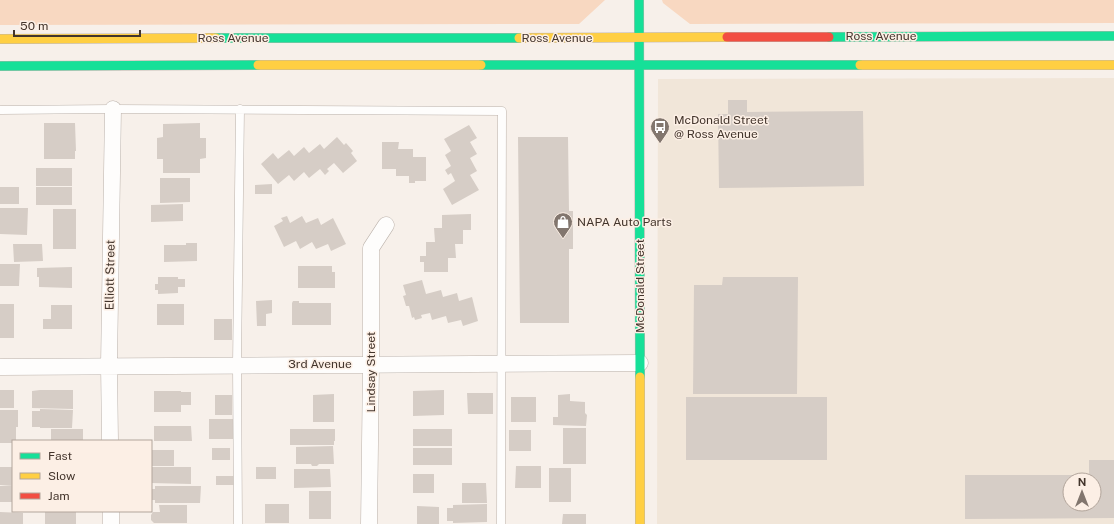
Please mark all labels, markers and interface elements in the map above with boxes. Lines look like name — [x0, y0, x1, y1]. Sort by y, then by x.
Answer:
scale bar — [14, 12, 140, 38]
text: 50 m — [20, 19, 48, 33]
street label: Ross Avenue — [846, 29, 917, 43]
street label: Ross Avenue — [198, 31, 269, 45]
street label: Ross Avenue — [522, 31, 593, 45]
place label: McDonald Street @ Ross Avenue — [674, 113, 768, 141]
bus stop icon: McDonald Street @ Ross Avenue — [649, 116, 671, 144]
shop icon: NAPA Auto Parts — [552, 211, 574, 239]
place label: NAPA Auto Parts — [577, 215, 672, 229]
street label: Elliott Street — [102, 239, 118, 310]
street label: McDonald Street — [633, 239, 647, 333]
street label: Lindsay Street — [364, 331, 378, 412]
street label: 3rd Avenue — [288, 357, 352, 371]
legend — [12, 440, 152, 512]
text: Fast — [48, 449, 73, 463]
text: Slow — [48, 469, 76, 483]
north arrow — [1062, 472, 1102, 512]
text: N — [1078, 476, 1086, 488]
text: Jam — [48, 489, 70, 503]

